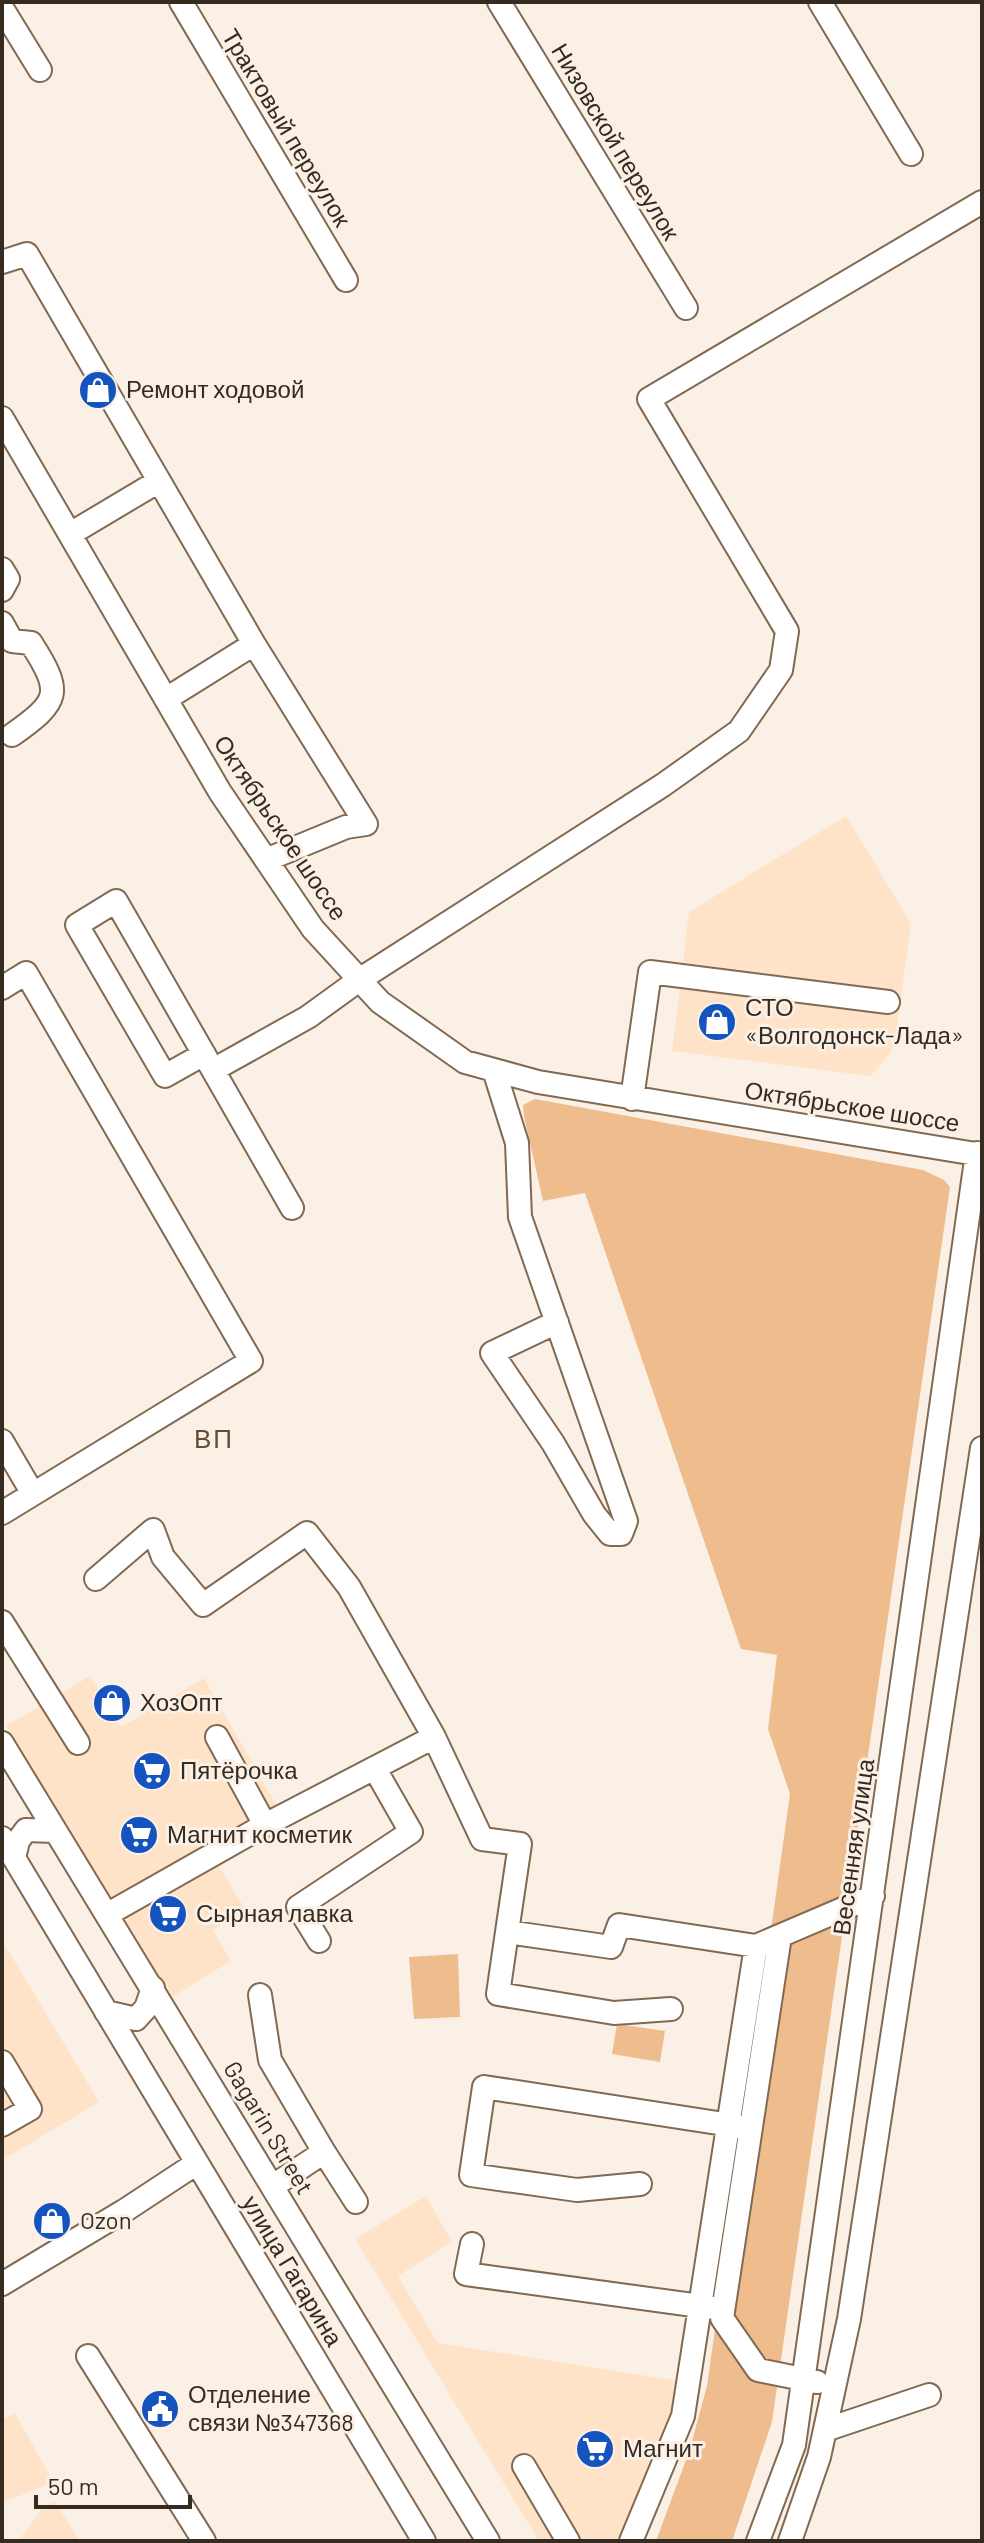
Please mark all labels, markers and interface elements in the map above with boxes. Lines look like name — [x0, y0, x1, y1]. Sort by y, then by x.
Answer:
street label: Трактовый переулок — [217, 23, 358, 232]
street label: Низовской переулок — [546, 38, 687, 245]
shop icon: Ремонт ходовой — [77, 369, 119, 411]
place label: Ремонт ходовой — [126, 374, 304, 403]
street label: Октябрьское шоссе — [208, 729, 354, 925]
place label: СТО «Волгодонск-Лада» — [745, 992, 964, 1049]
shop icon: СТО «Волгодонск-Лада» — [696, 1001, 738, 1043]
street label: Октябрьское шоссе — [743, 1074, 962, 1137]
district label: ВП — [194, 1422, 234, 1453]
shop icon: ХозОпт — [91, 1682, 133, 1724]
place label: ХозОпт — [140, 1687, 222, 1716]
supermarket icon: Пятёрочка — [131, 1750, 173, 1792]
place label: Пятёрочка — [180, 1755, 298, 1784]
street label: Весенняя улица — [826, 1756, 879, 1937]
supermarket icon: Магнит косметик — [118, 1814, 160, 1856]
place label: Магнит косметик — [167, 1819, 352, 1848]
supermarket icon: Сырная лавка — [147, 1893, 189, 1935]
place label: Сырная лавка — [196, 1898, 353, 1927]
street label: Gagarin Street — [218, 2055, 320, 2199]
street label: улица Гагарина — [237, 2190, 350, 2351]
shop icon: Ozon — [31, 2200, 73, 2242]
place label: Ozon — [80, 2205, 132, 2234]
place label: Отделение связи №347368 — [188, 2379, 354, 2436]
public building icon: Отделение связи №347368 — [139, 2388, 181, 2430]
supermarket icon: Магнит — [574, 2428, 616, 2470]
place label: Магнит — [623, 2433, 703, 2462]
scale bar — [36, 2459, 190, 2509]
text: 50 m — [48, 2471, 99, 2500]

